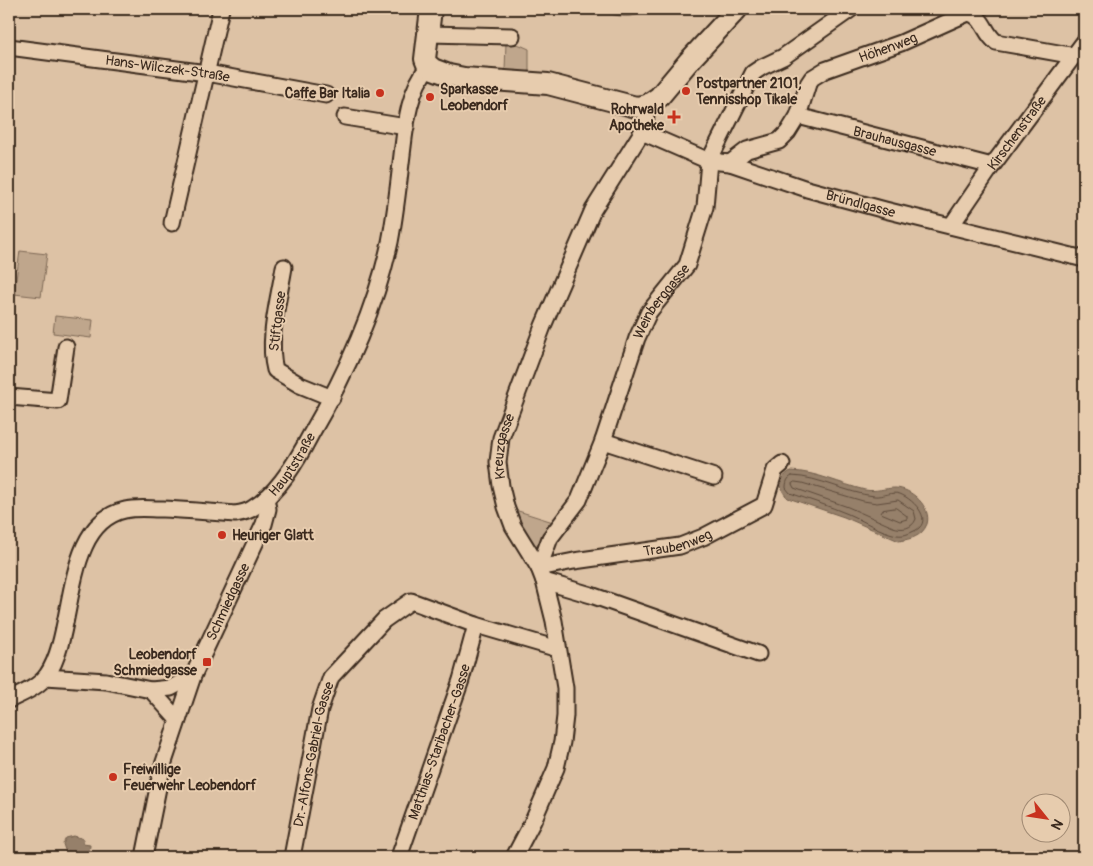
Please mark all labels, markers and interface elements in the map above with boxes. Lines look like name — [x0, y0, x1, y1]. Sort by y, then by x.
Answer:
street label: Höhenweg — [856, 29, 920, 66]
street label: Hans-Wilczek-Straße — [104, 52, 231, 86]
place label: Postpartner 2101, Tennisshop Tikale — [695, 75, 802, 108]
place label: Sparkasse Leobendorf — [440, 81, 509, 114]
place label: Caffe Bar Italia — [285, 85, 370, 102]
marker: Postpartner 2101, Tennisshop Tikale — [680, 85, 692, 97]
marker: Caffe Bar Italia — [374, 87, 386, 99]
marker: Sparkasse Leobendorf — [424, 91, 436, 103]
street label: Kirschenstraße — [984, 93, 1050, 174]
place label: Rohrwald Apotheke — [609, 101, 665, 134]
marker: Rohrwald Apotheke — [668, 111, 680, 123]
street label: Brauhausgasse — [851, 123, 938, 160]
street label: Bründlgasse — [824, 186, 897, 221]
street label: Weinberggasse — [630, 261, 693, 342]
street label: Stiftgasse — [265, 290, 290, 352]
street label: Kreuzgasse — [490, 411, 518, 480]
street label: Hauptstraße — [265, 430, 319, 500]
street label: Traubenweg — [642, 526, 715, 560]
place label: Heuriger Glatt — [232, 527, 314, 544]
marker: Heuriger Glatt — [216, 529, 228, 541]
street label: Schmiedgasse — [203, 560, 254, 643]
place label: Leobendorf Schmiedgasse — [114, 646, 198, 679]
marker: Leobendorf Schmiedgasse — [201, 656, 213, 668]
street label: Matthias-Staribacher-Gasse — [405, 662, 474, 822]
street label: Dr.-Alfons-Gabriel-Gasse — [290, 679, 338, 828]
place label: Freiwillige Feuerwehr Leobendorf — [123, 761, 257, 794]
marker: Freiwillige Feuerwehr Leobendorf — [107, 771, 119, 783]
north arrow — [1020, 794, 1070, 844]
text: N — [1047, 816, 1067, 833]

